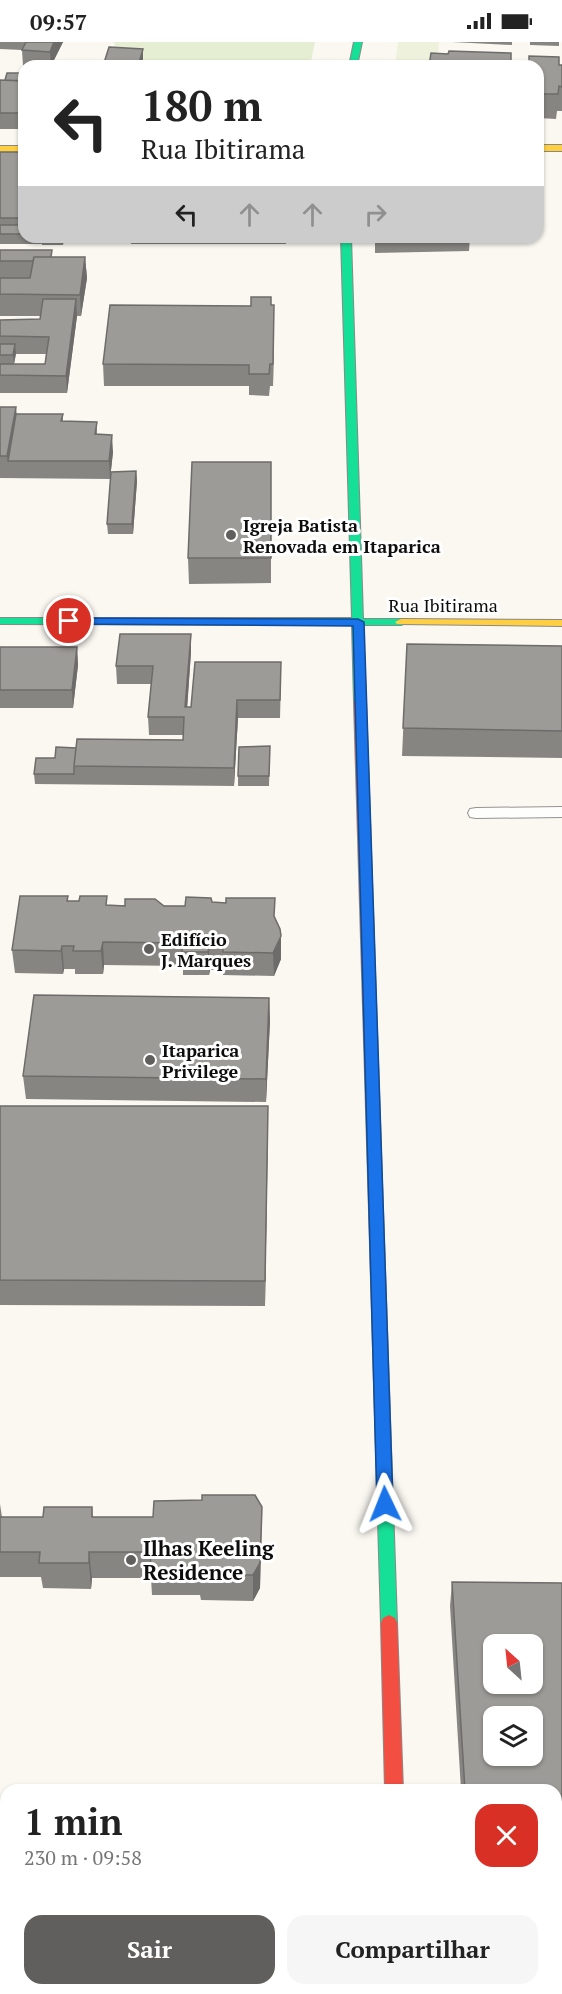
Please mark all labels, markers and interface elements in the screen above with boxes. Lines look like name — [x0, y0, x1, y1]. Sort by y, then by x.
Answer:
text: 09:57 — [30, 7, 87, 36]
text: 180 m — [141, 77, 262, 133]
icon: left — [42, 84, 120, 162]
text: Rua Ibitirama — [141, 131, 305, 167]
icon: left — [170, 198, 203, 231]
icon: ahead — [233, 198, 266, 231]
icon: ahead — [296, 198, 329, 231]
icon: right — [359, 198, 392, 231]
place label: Igreja Batista Renovada em Itaparica — [243, 513, 441, 558]
marker: Igreja Batista Renovada em Itaparica — [224, 528, 238, 542]
street label: Rua Ibitirama — [388, 593, 498, 617]
pin — [43, 595, 94, 646]
icon: arrive — [52, 604, 85, 637]
place label: Edifício J. Marques — [161, 927, 251, 972]
marker: Edifício J. Marques — [142, 942, 156, 956]
place label: Itaparica Privilege — [162, 1038, 239, 1083]
marker: Itaparica Privilege — [143, 1053, 157, 1067]
position arrow — [353, 1472, 417, 1536]
place label: Ilhas Keeling Residence — [143, 1534, 275, 1586]
marker: Ilhas Keeling Residence — [124, 1553, 138, 1567]
north arrow — [483, 1634, 543, 1694]
map controls — [483, 1634, 543, 1766]
button: layers — [483, 1706, 543, 1766]
text: 1 min — [24, 1798, 122, 1845]
button: close — [475, 1804, 538, 1867]
text: 230 m · 09:58 — [24, 1844, 142, 1871]
button: Sair — [24, 1915, 275, 1984]
button: Compartilhar — [287, 1915, 538, 1984]

